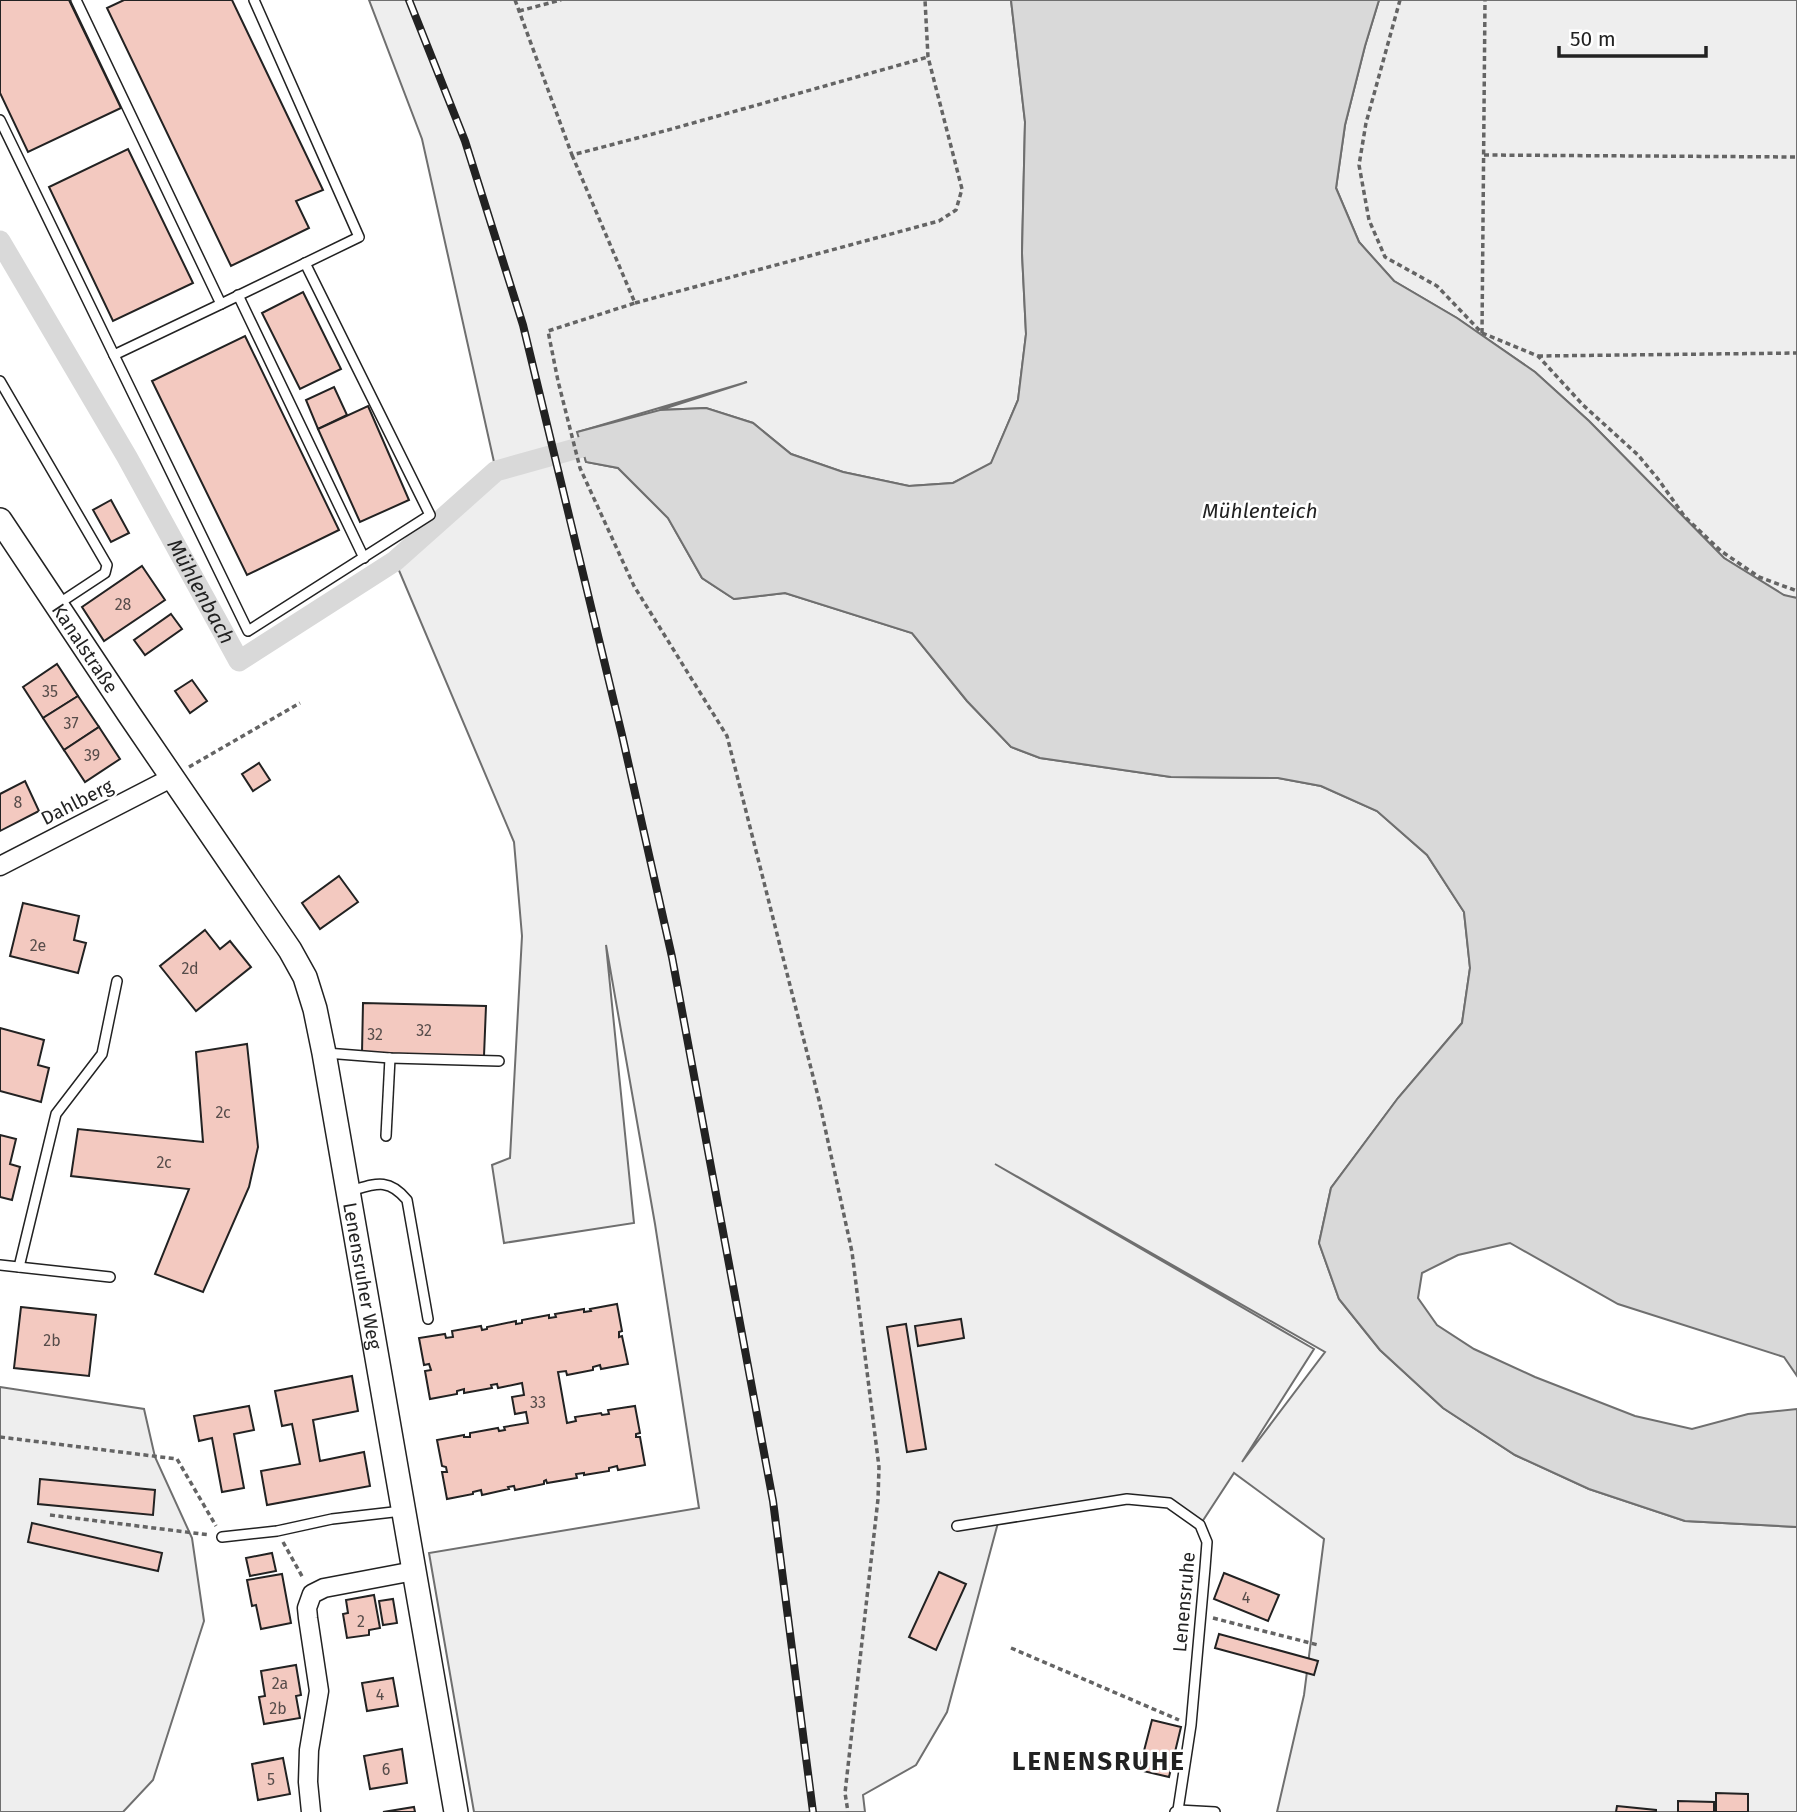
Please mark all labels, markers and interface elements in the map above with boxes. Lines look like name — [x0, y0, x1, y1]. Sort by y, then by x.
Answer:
scale bar — [1559, 14, 1706, 58]
text: 50 m — [1570, 26, 1616, 52]
water label: Mühlenteich — [1202, 498, 1318, 524]
water label: Mühlenbach — [162, 534, 240, 648]
house number: 28 — [115, 595, 132, 614]
street label: Kanalstraße — [47, 599, 123, 697]
house number: 35 — [42, 682, 58, 701]
house number: 37 — [63, 714, 79, 733]
house number: 39 — [84, 746, 100, 765]
street label: Dahlberg — [37, 774, 117, 830]
house number: 8 — [14, 793, 23, 812]
house number: 2e — [30, 936, 46, 955]
house number: 2d — [181, 959, 199, 978]
house number: 32 — [416, 1021, 432, 1040]
house number: 32 — [367, 1025, 383, 1044]
house number: 2c — [215, 1103, 231, 1122]
house number: 2c — [156, 1153, 172, 1172]
street label: Lenensruher Weg — [339, 1200, 387, 1351]
house number: 2b — [43, 1331, 61, 1350]
house number: 33 — [530, 1393, 546, 1412]
street label: Lenensruhe — [1168, 1551, 1200, 1653]
house number: 4 — [1242, 1588, 1251, 1607]
house number: 2 — [357, 1612, 365, 1631]
house number: 2a — [272, 1674, 288, 1693]
house number: 4 — [376, 1685, 385, 1704]
house number: 2b — [269, 1699, 287, 1718]
district label: LENENSRUHE — [1012, 1746, 1186, 1777]
house number: 6 — [382, 1760, 390, 1779]
house number: 5 — [267, 1770, 275, 1789]

